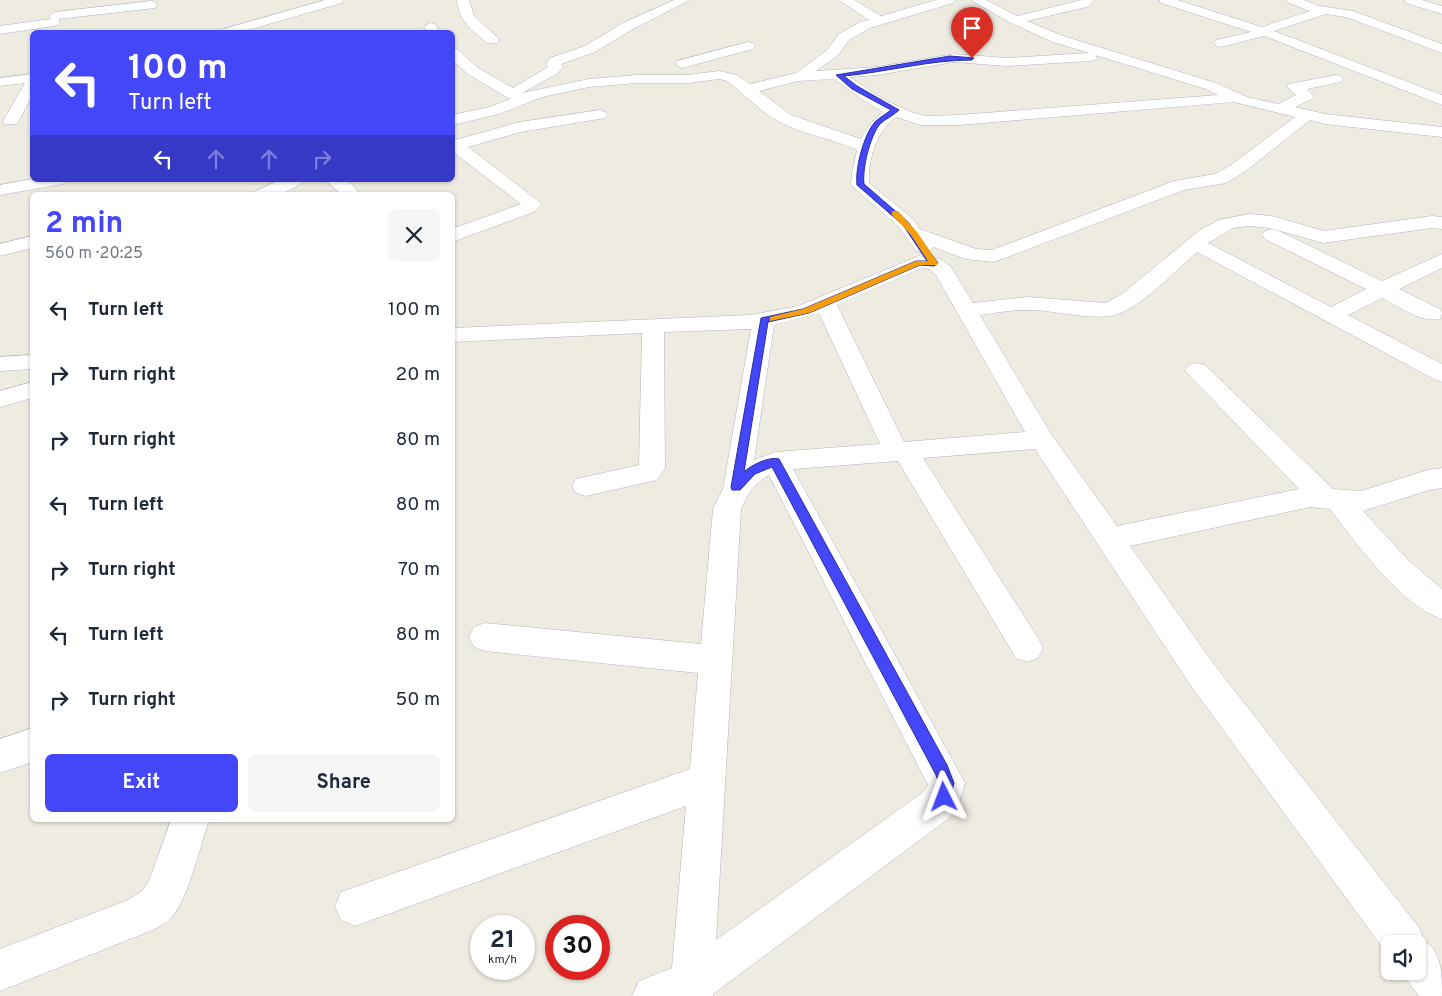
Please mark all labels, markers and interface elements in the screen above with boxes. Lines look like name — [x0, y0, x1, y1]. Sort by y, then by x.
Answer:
pin — [951, 7, 993, 58]
icon: arrive — [958, 14, 986, 42]
text: 100 m — [128, 47, 228, 91]
icon: left — [45, 50, 110, 115]
text: Turn left — [128, 90, 211, 117]
icon: left — [149, 145, 177, 173]
icon: ahead — [202, 145, 230, 173]
icon: ahead — [255, 145, 283, 173]
icon: right — [308, 145, 336, 173]
text: 2 min — [45, 206, 123, 243]
button: close — [388, 209, 440, 261]
text: 560 m · 20:25 — [45, 244, 143, 264]
icon: left — [45, 296, 73, 324]
text: Turn left — [88, 298, 164, 322]
text: 100 m — [388, 298, 440, 322]
icon: right — [45, 361, 73, 389]
text: Turn right — [88, 363, 176, 387]
text: 20 m — [396, 363, 440, 387]
icon: right — [45, 426, 73, 454]
text: Turn right — [88, 428, 176, 452]
text: 80 m — [396, 428, 440, 452]
icon: left — [45, 491, 73, 519]
text: Turn left — [88, 493, 164, 517]
text: 80 m — [396, 493, 440, 517]
icon: right — [45, 556, 73, 584]
text: Turn right — [88, 558, 176, 582]
text: 70 m — [398, 558, 440, 582]
icon: left — [45, 621, 73, 649]
text: Turn left — [88, 623, 164, 647]
text: 80 m — [396, 623, 440, 647]
icon: right — [45, 686, 73, 714]
text: Turn right — [88, 688, 176, 712]
text: 50 m — [395, 688, 440, 712]
button: Exit — [45, 754, 238, 812]
button: Share — [248, 754, 440, 812]
position arrow — [917, 770, 969, 822]
speed limit sign: 30 — [545, 915, 610, 980]
text: 21 — [490, 925, 515, 957]
map controls — [1381, 935, 1426, 980]
button: sound — [1381, 935, 1426, 980]
text: km/h — [488, 952, 517, 968]

